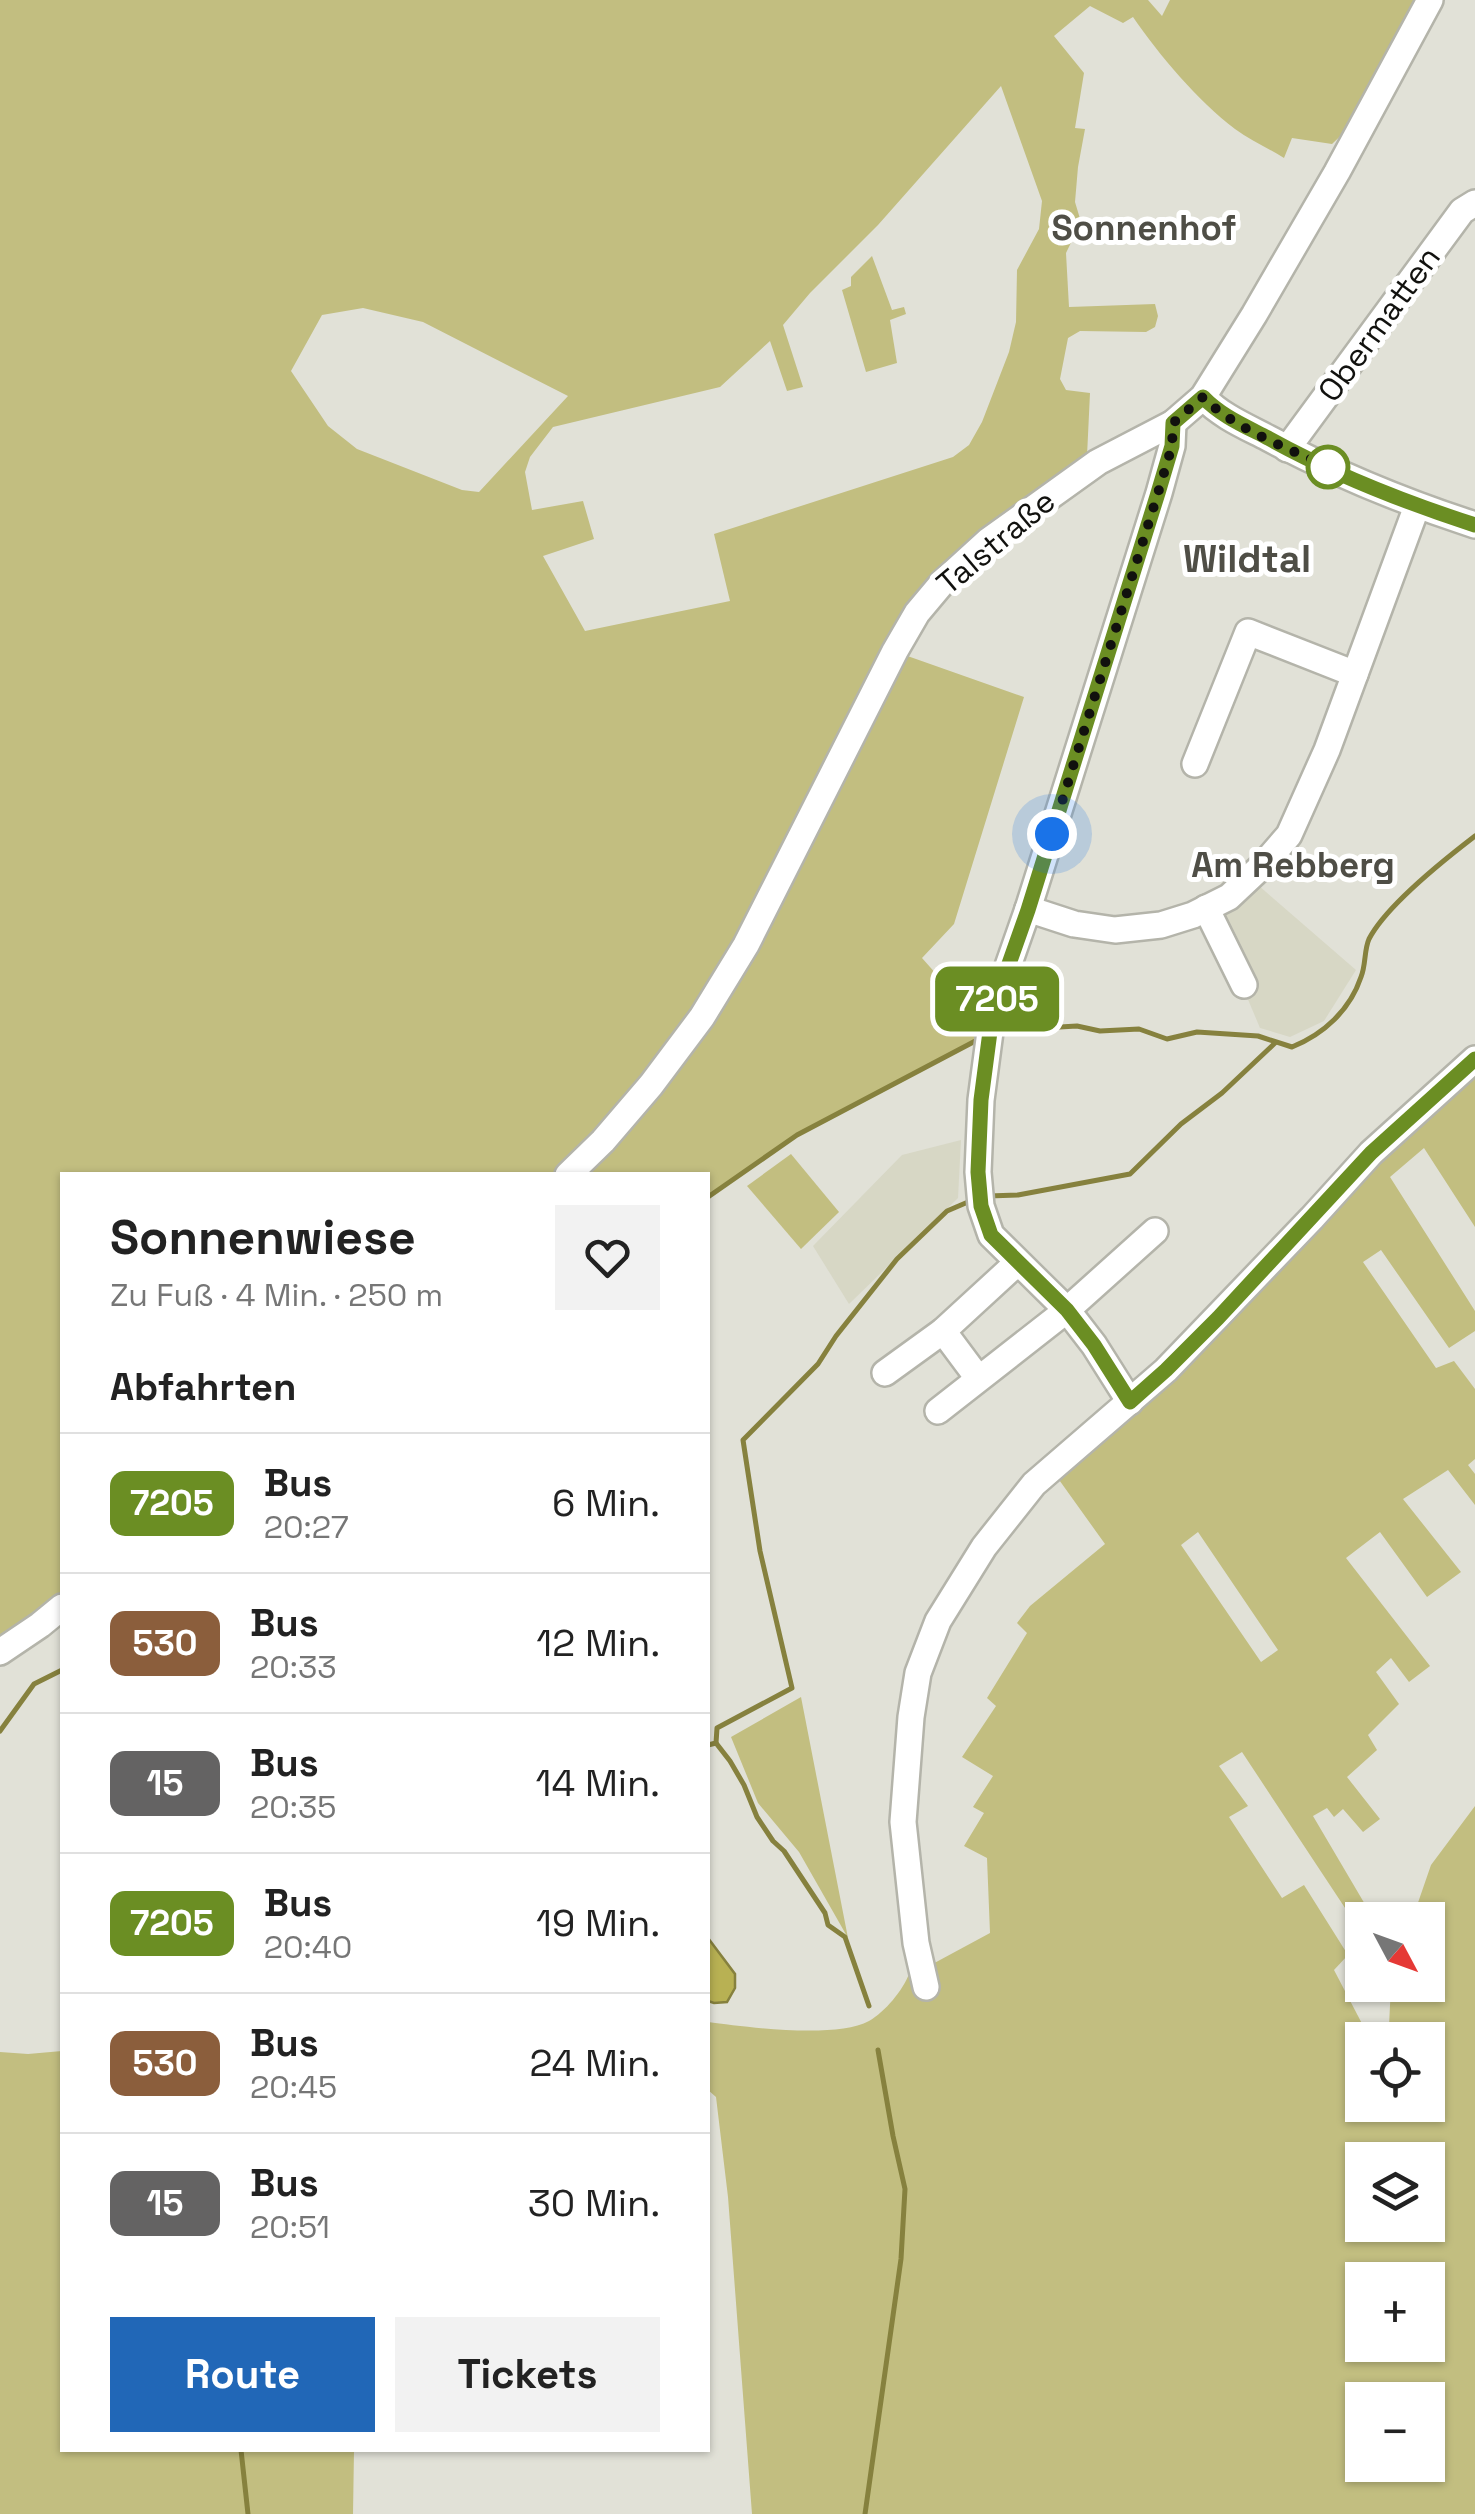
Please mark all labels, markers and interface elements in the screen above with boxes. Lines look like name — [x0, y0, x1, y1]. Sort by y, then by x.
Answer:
district label: Sonnenhof — [1051, 206, 1237, 250]
street label: Obermatten — [1309, 238, 1449, 410]
unlabelled marker — [1307, 446, 1349, 488]
street label: Talstraße — [929, 481, 1063, 603]
district label: Wildtal — [1183, 535, 1311, 583]
your location — [1027, 809, 1077, 859]
district label: Am Rebberg — [1191, 843, 1395, 887]
line badge: 7205 — [927, 966, 1067, 1032]
text: 7205 — [955, 977, 1039, 1021]
button: heart — [555, 1205, 660, 1310]
text: Sonnenwiese — [110, 1207, 416, 1268]
text: Zu Fuß · 4 Min. · 250 m — [110, 1275, 443, 1315]
text: Abfahrten — [110, 1363, 296, 1411]
text: Bus — [264, 1459, 332, 1507]
text: 6 Min. — [552, 1479, 660, 1527]
text: 7205 — [130, 1481, 214, 1525]
text: 20:27 — [264, 1507, 349, 1547]
text: Bus — [250, 1599, 319, 1647]
text: 12 Min. — [536, 1619, 660, 1667]
text: 530 — [133, 1621, 197, 1665]
text: 20:33 — [250, 1647, 337, 1687]
text: Bus — [250, 1739, 319, 1787]
text: 14 Min. — [536, 1759, 660, 1807]
text: 15 — [147, 1761, 183, 1805]
text: 20:35 — [250, 1787, 336, 1827]
text: Bus — [264, 1879, 332, 1927]
text: 19 Min. — [536, 1899, 660, 1947]
text: 7205 — [130, 1901, 214, 1945]
north arrow — [1345, 1902, 1445, 2002]
map controls — [1345, 1902, 1445, 2482]
text: 20:40 — [264, 1927, 352, 1967]
text: Bus — [250, 2019, 319, 2067]
button: locate — [1345, 2022, 1445, 2122]
text: 24 Min. — [530, 2039, 660, 2087]
text: 530 — [133, 2041, 197, 2085]
text: 20:45 — [250, 2067, 337, 2107]
button: layers — [1345, 2142, 1445, 2242]
text: Bus — [250, 2159, 319, 2207]
text: 30 Min. — [528, 2179, 660, 2227]
text: 15 — [147, 2181, 183, 2225]
text: 20:51 — [250, 2207, 330, 2247]
button: + — [1345, 2262, 1445, 2362]
button: Route — [110, 2317, 375, 2432]
button: Tickets — [395, 2317, 660, 2432]
button: − — [1345, 2382, 1445, 2482]

